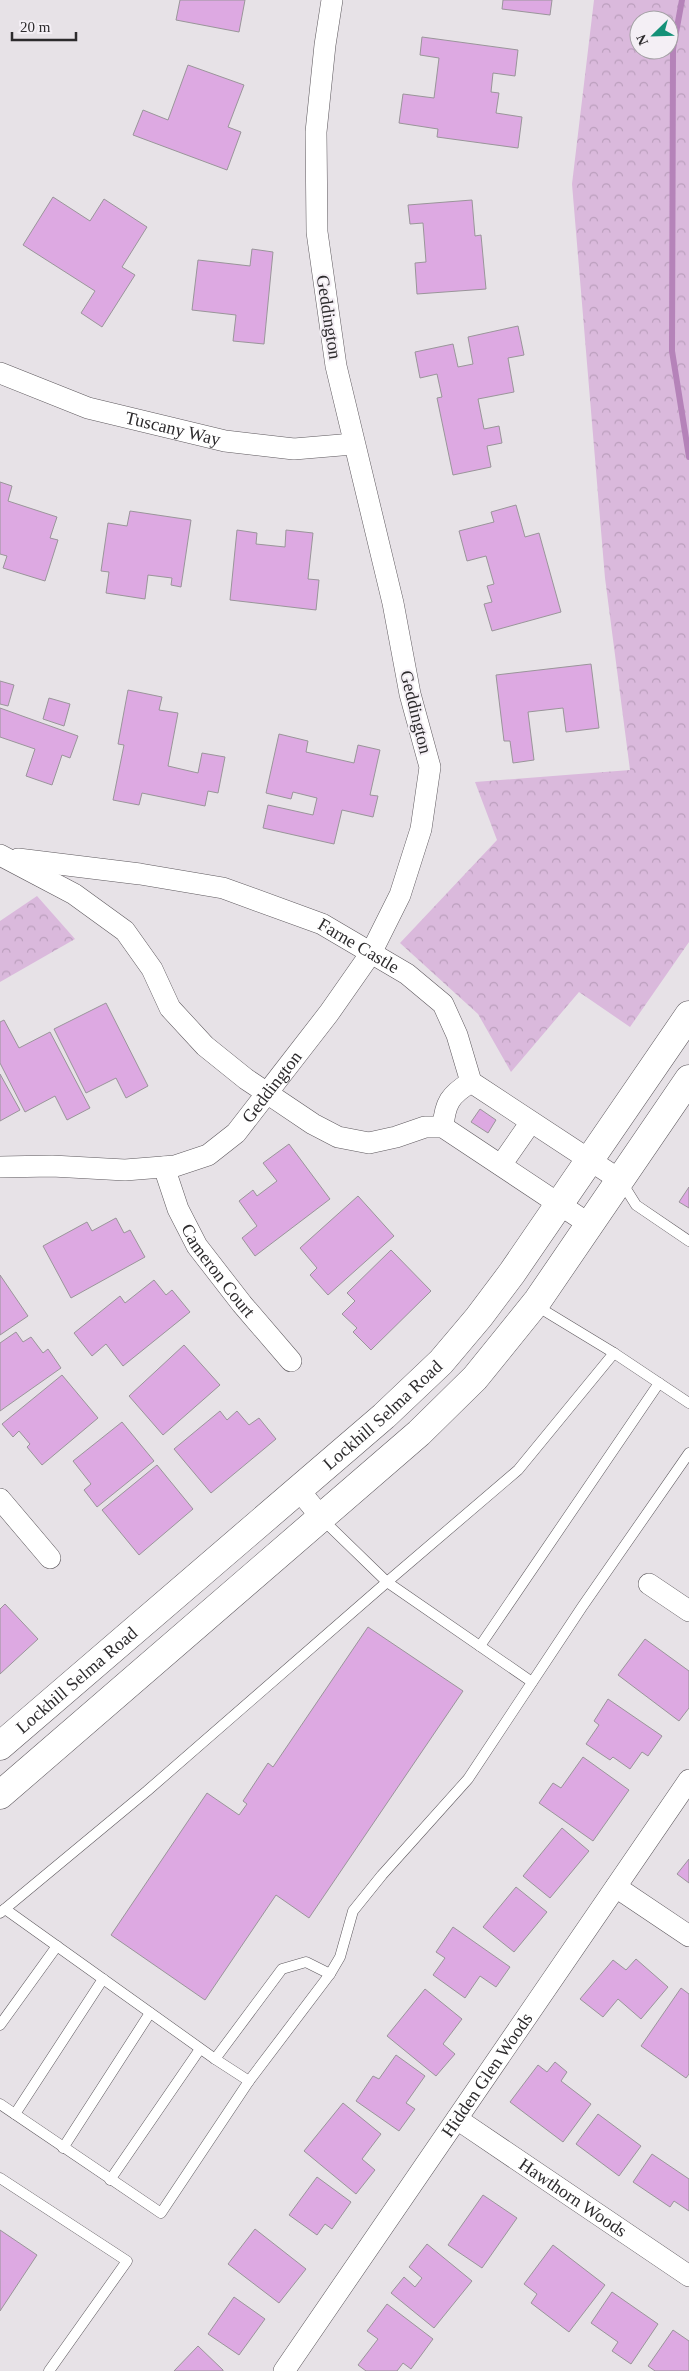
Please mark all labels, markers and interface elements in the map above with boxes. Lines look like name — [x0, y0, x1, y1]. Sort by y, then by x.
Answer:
scale bar — [12, 10, 76, 42]
north arrow — [629, 10, 679, 60]
text: 20 m — [20, 19, 51, 35]
text: N — [634, 32, 651, 47]
street label: Geddington — [312, 273, 346, 361]
street label: Tuscany Way — [123, 407, 222, 450]
street label: Geddington — [396, 668, 436, 756]
street label: Farne Castle — [315, 914, 403, 977]
street label: Geddington — [238, 1047, 306, 1127]
street label: Cameron Court — [177, 1220, 259, 1322]
street label: Lockhill Selma Road — [319, 1356, 446, 1474]
street label: Lockhill Selma Road — [12, 1623, 141, 1738]
street label: Hidden Glen Woods — [437, 2009, 537, 2141]
street label: Hawthorn Woods — [515, 2154, 631, 2241]

